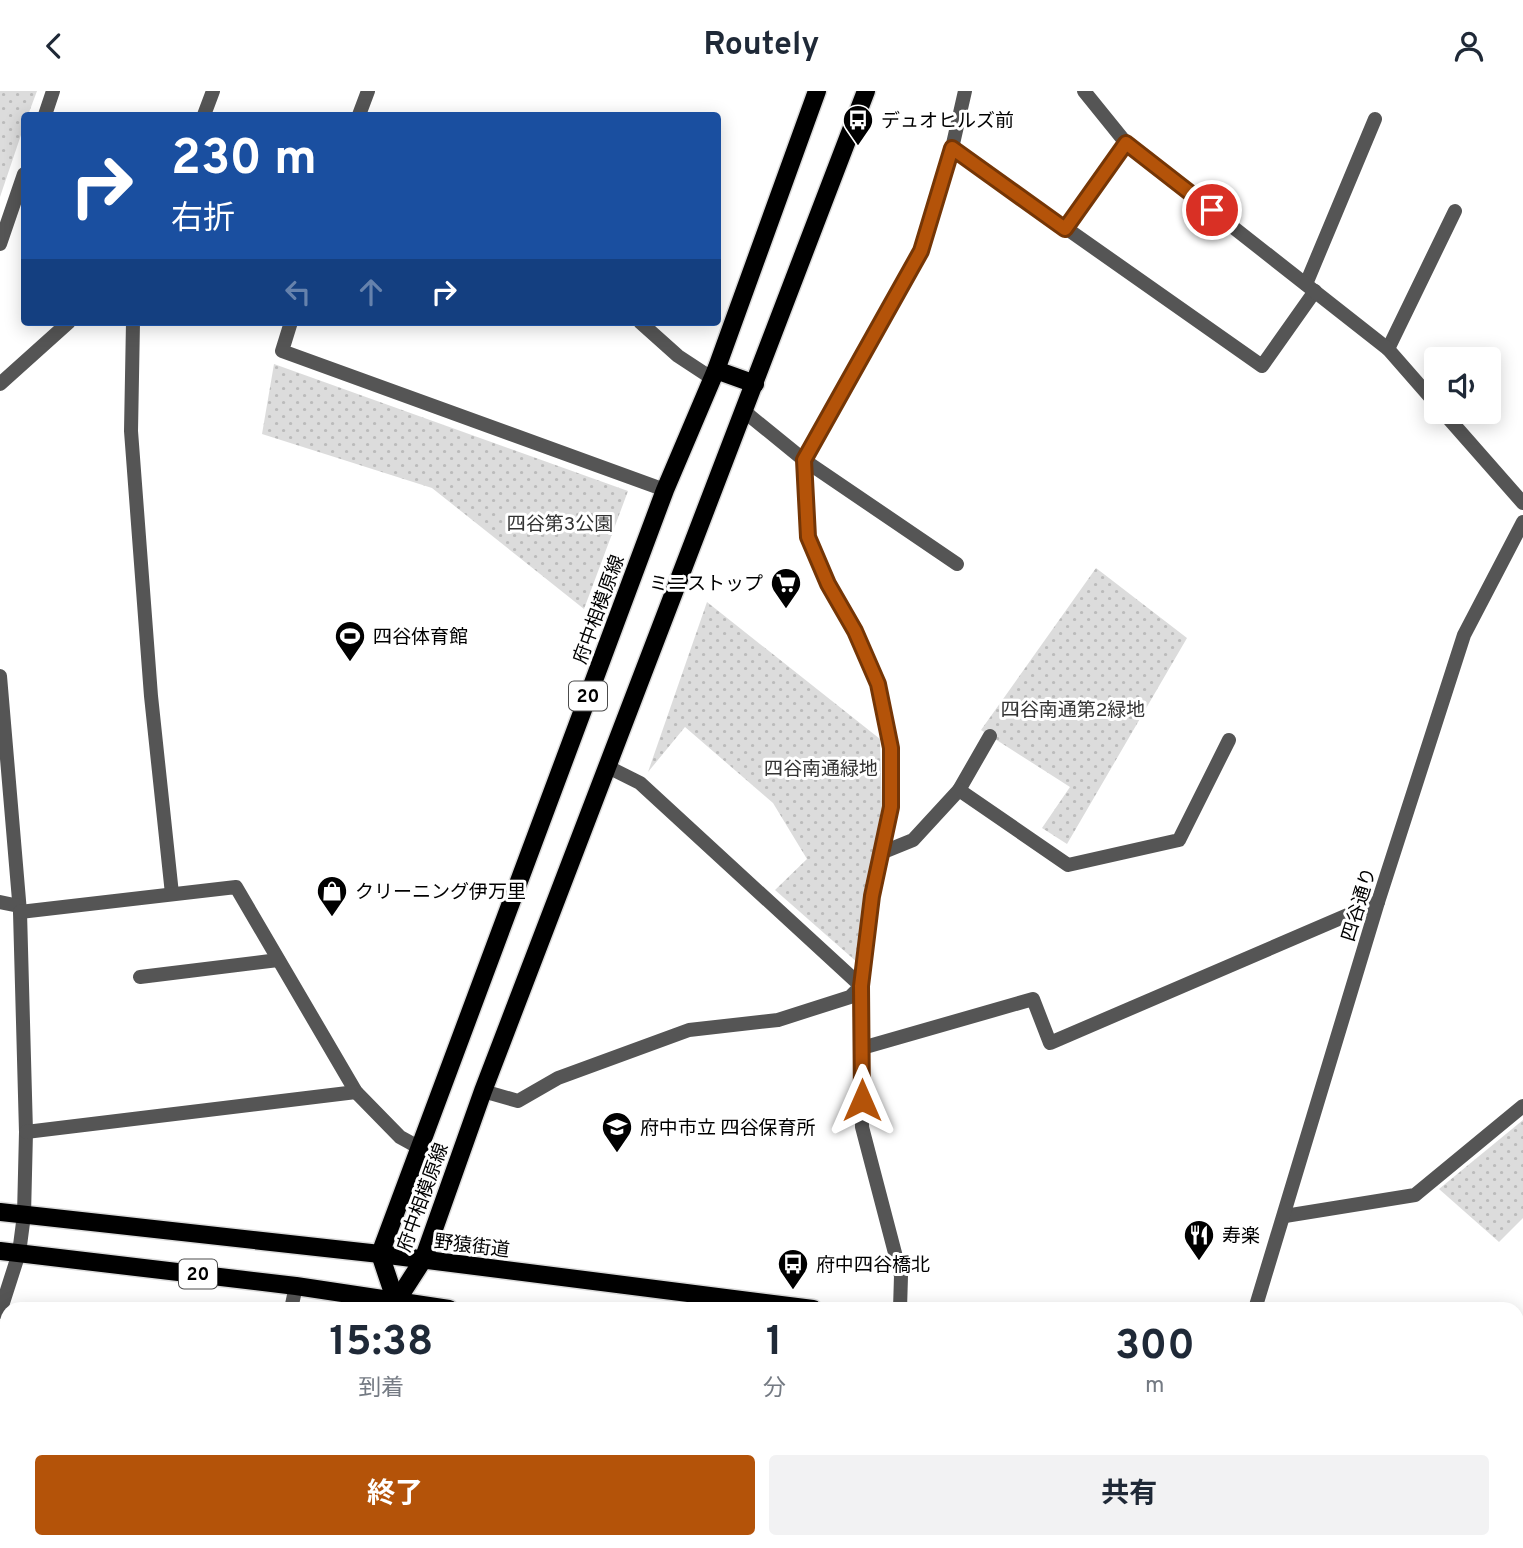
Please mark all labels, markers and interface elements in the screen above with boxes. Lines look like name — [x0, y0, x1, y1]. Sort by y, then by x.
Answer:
text: Routely — [704, 26, 819, 66]
icon: back — [35, 27, 73, 65]
icon: person — [1450, 27, 1488, 65]
bus stop icon: デュオヒルズ前 — [841, 103, 875, 147]
place label: デュオヒルズ前 — [881, 110, 1014, 134]
text: 230 m — [171, 130, 317, 192]
icon: right — [56, 140, 147, 231]
pin — [1182, 180, 1242, 240]
icon: arrive — [1193, 191, 1231, 229]
text: 右折 — [171, 200, 235, 240]
icon: left — [279, 273, 317, 311]
icon: ahead — [352, 273, 390, 311]
icon: right — [425, 273, 463, 311]
map controls — [1424, 347, 1501, 424]
button: sound — [1424, 347, 1501, 424]
park label: 四谷第3公園 — [507, 513, 613, 537]
street label: 府中相模原線 — [569, 552, 631, 667]
supermarket icon: ミニストップ — [769, 566, 803, 610]
place label: ミニストップ — [649, 573, 763, 597]
sports icon: 四谷体育館 — [333, 619, 367, 663]
place label: 四谷体育館 — [373, 626, 468, 650]
road number: 20 — [569, 681, 607, 711]
park label: 四谷南通第2緑地 — [1001, 699, 1145, 723]
park label: 四谷南通緑地 — [764, 758, 878, 782]
street label: 四谷通り — [1337, 865, 1383, 944]
shop icon: クリーニング伊万里 — [315, 874, 349, 918]
place label: クリーニング伊万里 — [355, 881, 526, 905]
position arrow — [825, 1063, 899, 1137]
school or university icon: 府中市立 四谷保育所 — [600, 1110, 634, 1154]
place label: 府中市立 四谷保育所 — [640, 1117, 815, 1141]
street label: 府中相模原線 — [393, 1140, 455, 1255]
restaurant icon: 寿楽 — [1182, 1218, 1216, 1262]
place label: 寿楽 — [1222, 1225, 1260, 1249]
street label: 野猿街道 — [433, 1230, 511, 1264]
bus stop icon: 府中四谷橋北 — [776, 1247, 810, 1291]
place label: 府中四谷橋北 — [816, 1254, 930, 1278]
road number: 20 — [179, 1259, 217, 1289]
text: 15:38 — [329, 1317, 433, 1370]
text: 1 — [766, 1317, 783, 1370]
text: 300 — [1115, 1321, 1195, 1374]
text: m — [1145, 1372, 1165, 1401]
text: 到着 — [358, 1375, 404, 1404]
text: 分 — [763, 1375, 786, 1404]
button: 終了 — [35, 1455, 755, 1535]
button: 共有 — [769, 1455, 1489, 1535]

